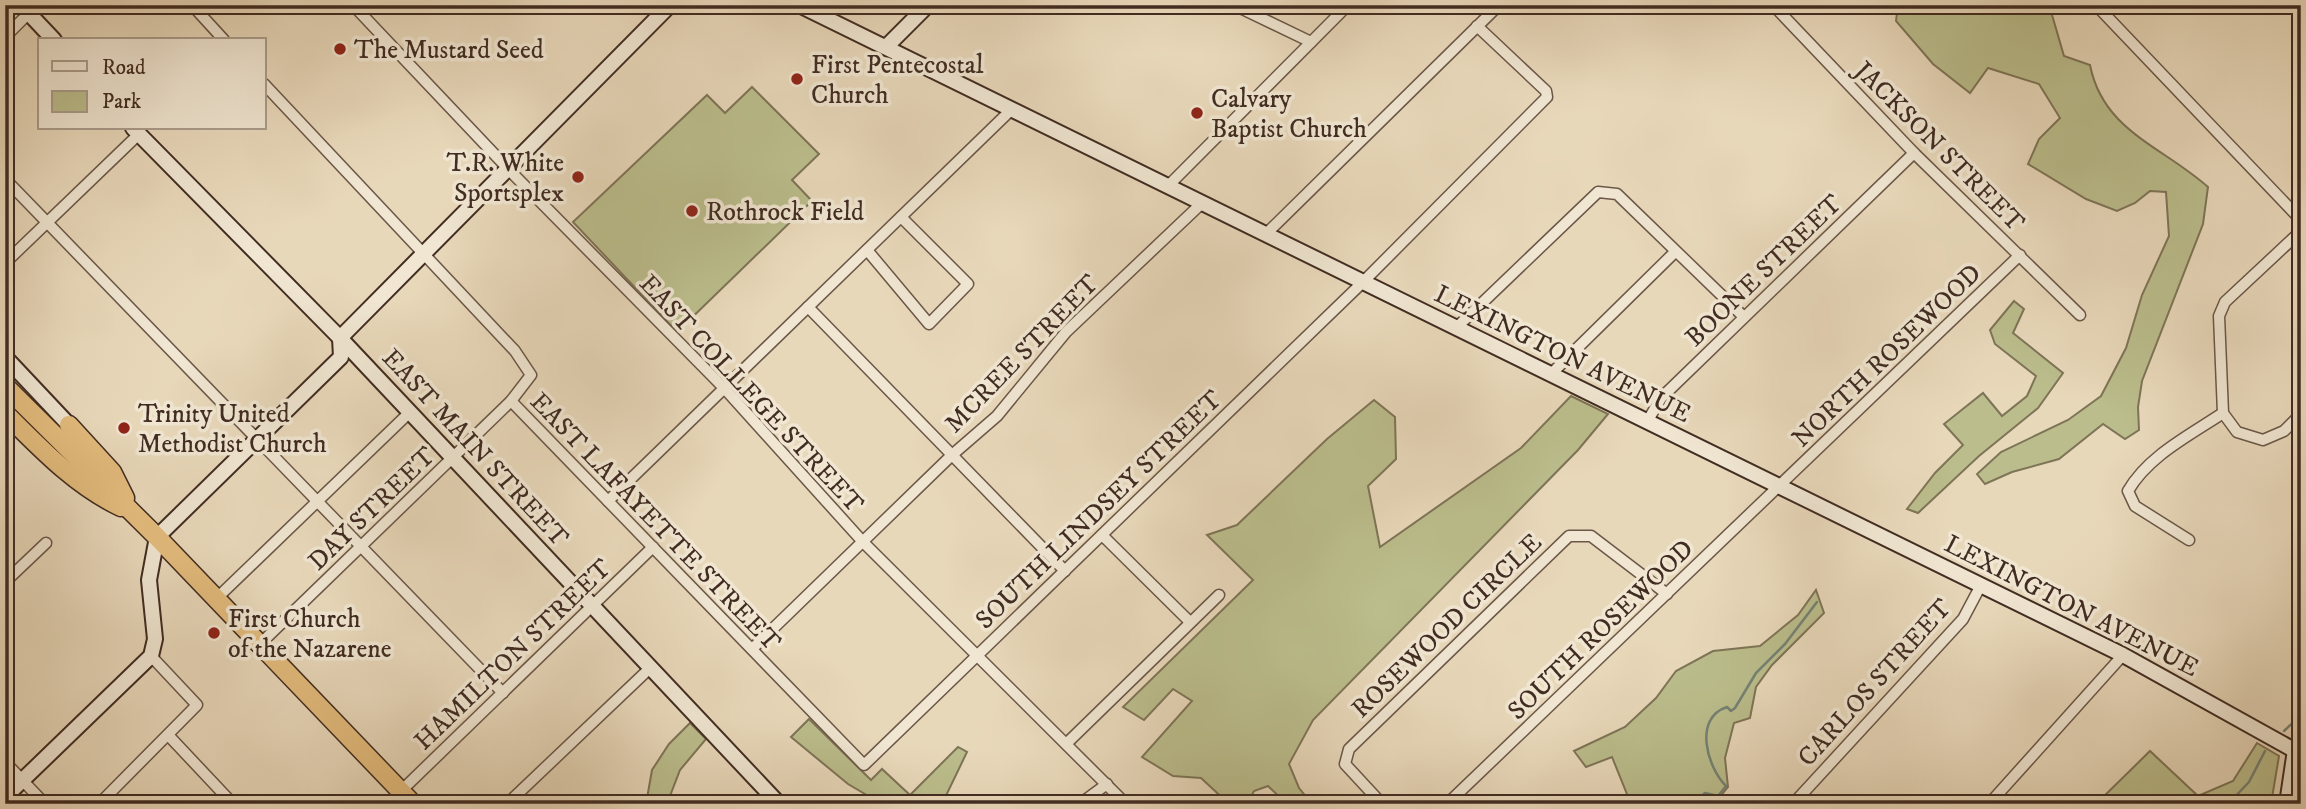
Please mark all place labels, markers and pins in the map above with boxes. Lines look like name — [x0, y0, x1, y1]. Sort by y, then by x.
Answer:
place label: The Mustard Seed — [354, 34, 544, 67]
marker: The Mustard Seed — [332, 41, 348, 57]
place label: First Pentecostal Church — [811, 49, 984, 112]
marker: First Pentecostal Church — [789, 71, 805, 87]
place label: Calvary Baptist Church — [1211, 83, 1367, 146]
marker: Calvary Baptist Church — [1189, 105, 1205, 121]
place label: T.R. White Sportsplex — [446, 147, 564, 210]
marker: T.R. White Sportsplex — [570, 169, 586, 185]
place label: Rothrock Field — [706, 196, 864, 229]
marker: Rothrock Field — [684, 203, 700, 219]
place label: Trinity United Methodist Church — [138, 398, 327, 461]
marker: Trinity United Methodist Church — [116, 420, 132, 436]
place label: First Church of the Nazarene — [228, 603, 391, 666]
marker: First Church of the Nazarene — [206, 625, 222, 641]

